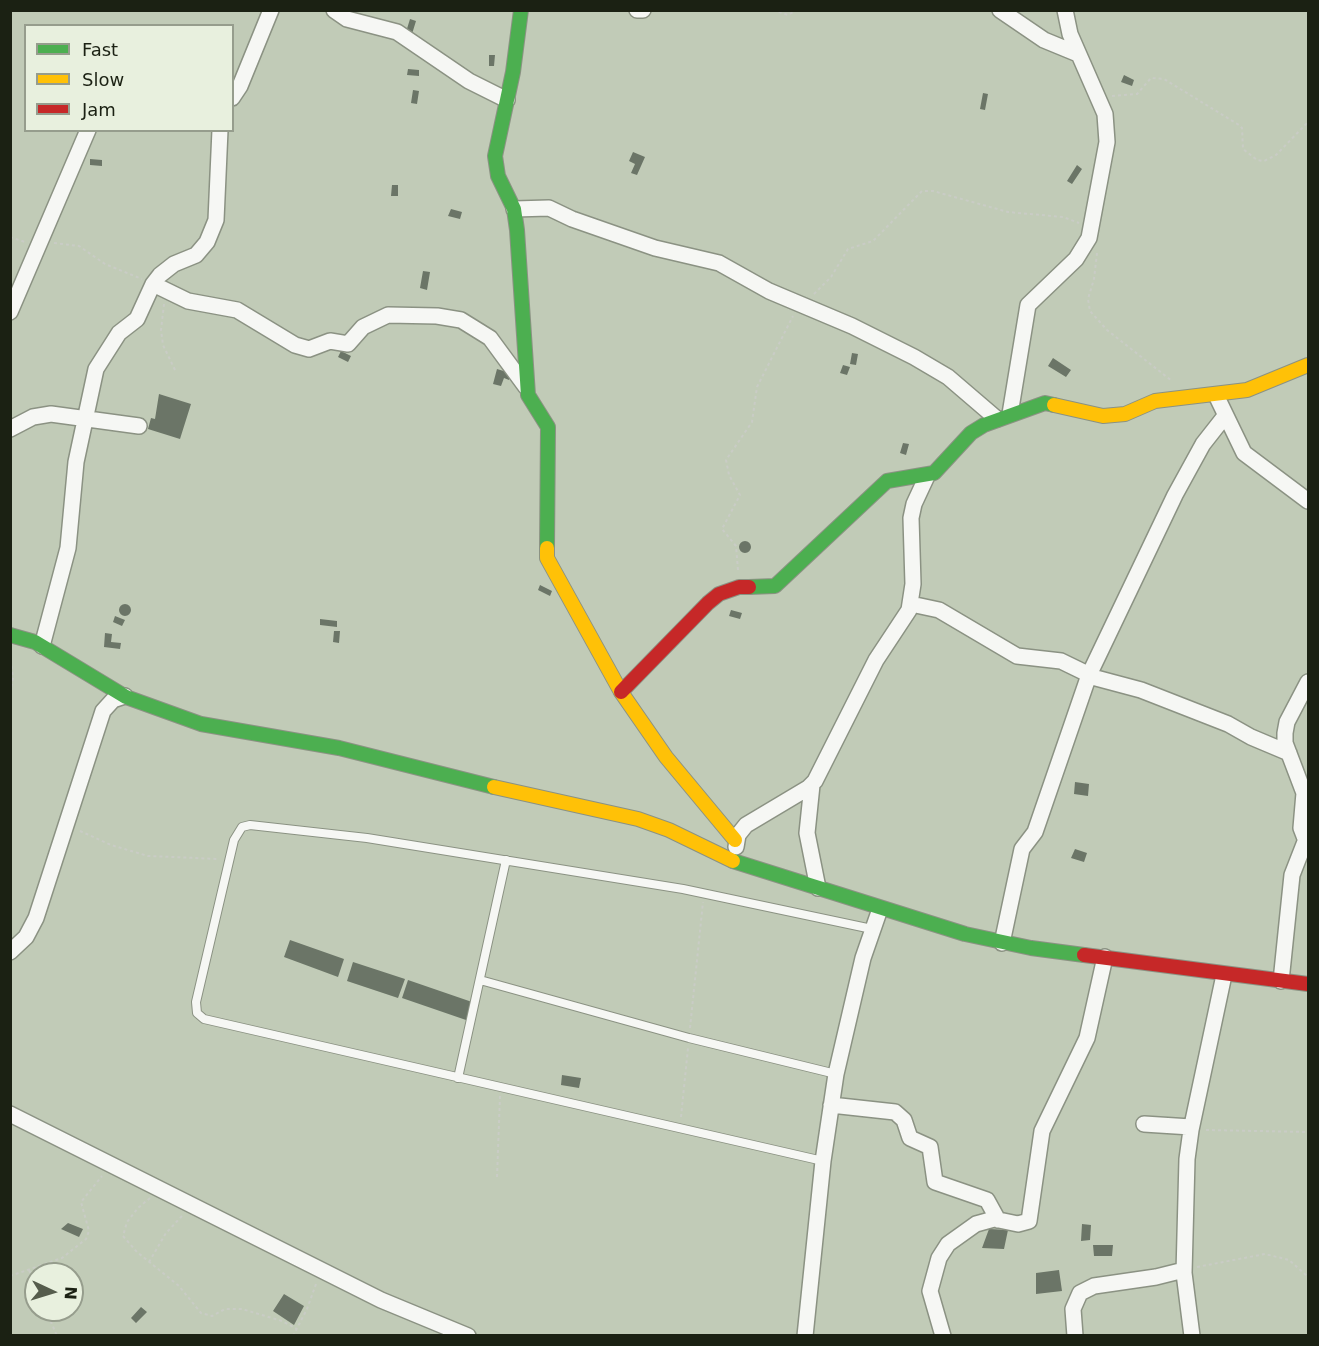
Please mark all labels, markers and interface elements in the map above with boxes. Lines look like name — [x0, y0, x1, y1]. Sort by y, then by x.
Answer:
legend — [24, 24, 234, 132]
text: Fast — [82, 39, 118, 60]
text: Slow — [82, 69, 124, 90]
text: Jam — [82, 99, 116, 120]
north arrow — [24, 1262, 84, 1322]
text: N — [61, 1286, 80, 1300]

